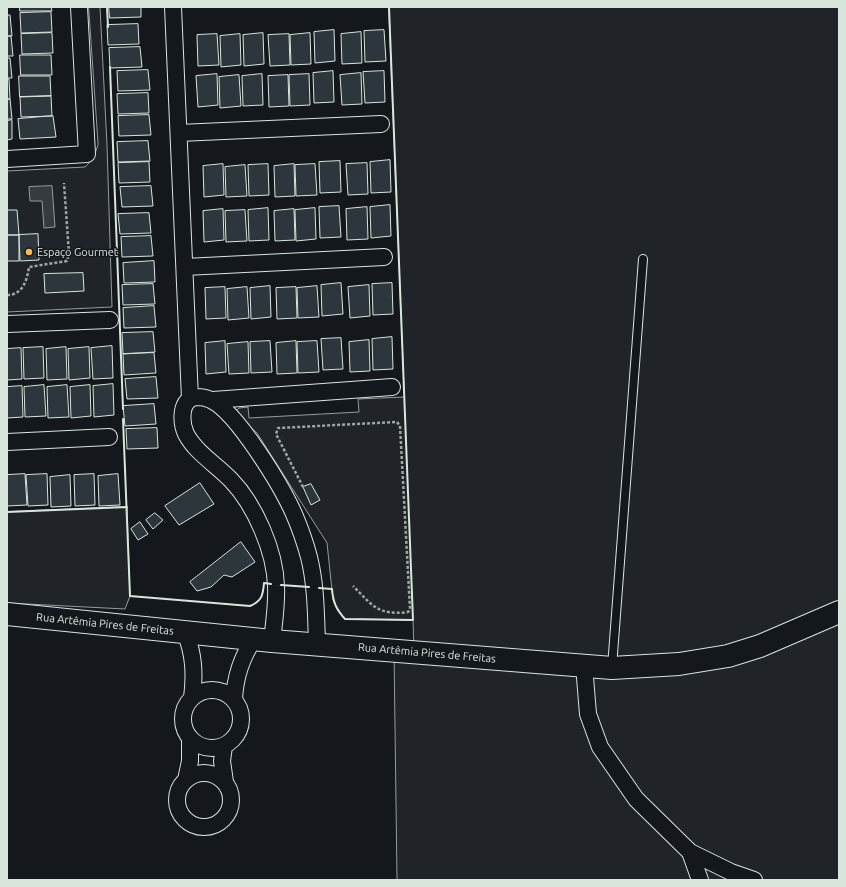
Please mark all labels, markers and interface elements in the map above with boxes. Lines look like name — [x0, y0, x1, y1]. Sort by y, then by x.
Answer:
place label: Espaço Gourmet — [37, 245, 118, 259]
marker: Espaço Gourmet — [24, 247, 34, 257]
street label: Rua Artêmia Pires de Freitas — [36, 610, 174, 638]
street label: Rua Artêmia Pires de Freitas — [358, 640, 496, 666]

